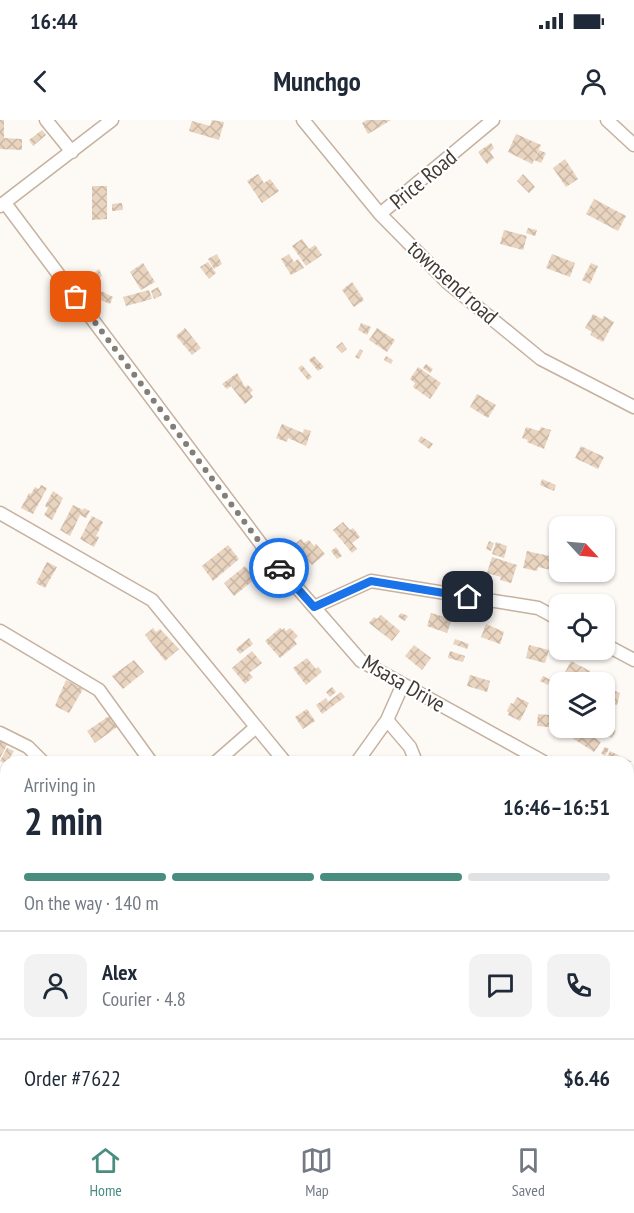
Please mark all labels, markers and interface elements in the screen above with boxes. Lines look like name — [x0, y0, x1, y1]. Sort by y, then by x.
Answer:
text: 16:44 — [30, 7, 78, 35]
text: Munchgo — [273, 64, 361, 98]
icon: back — [24, 65, 57, 98]
icon: person — [577, 65, 610, 98]
street label: Price Road — [384, 143, 462, 215]
street label: townsend road — [402, 234, 504, 330]
pin — [50, 271, 101, 322]
icon: bag — [59, 280, 92, 313]
north arrow — [549, 516, 615, 582]
map controls — [549, 516, 615, 738]
courier — [249, 538, 309, 598]
icon: car — [263, 552, 296, 585]
pin — [442, 571, 493, 622]
icon: home — [451, 580, 484, 613]
button: locate — [549, 594, 615, 660]
street label: Msasa Drive — [358, 648, 450, 718]
button: layers — [549, 672, 615, 738]
text: Arriving in — [24, 772, 96, 798]
text: 16:46–16:51 — [503, 793, 610, 821]
text: 2 min — [24, 795, 103, 846]
text: On the way · 140 m — [24, 890, 159, 916]
button: person — [24, 954, 87, 1017]
button: chat — [469, 954, 532, 1017]
button: phone — [547, 954, 610, 1017]
text: Alex — [102, 958, 137, 986]
text: Courier · 4.8 — [102, 986, 186, 1012]
text: Order #7622 — [24, 1064, 121, 1092]
text: $6.46 — [563, 1064, 610, 1092]
tab: Home — [89, 1144, 122, 1200]
tab: Map — [300, 1144, 333, 1200]
tab: Saved — [512, 1144, 545, 1200]

